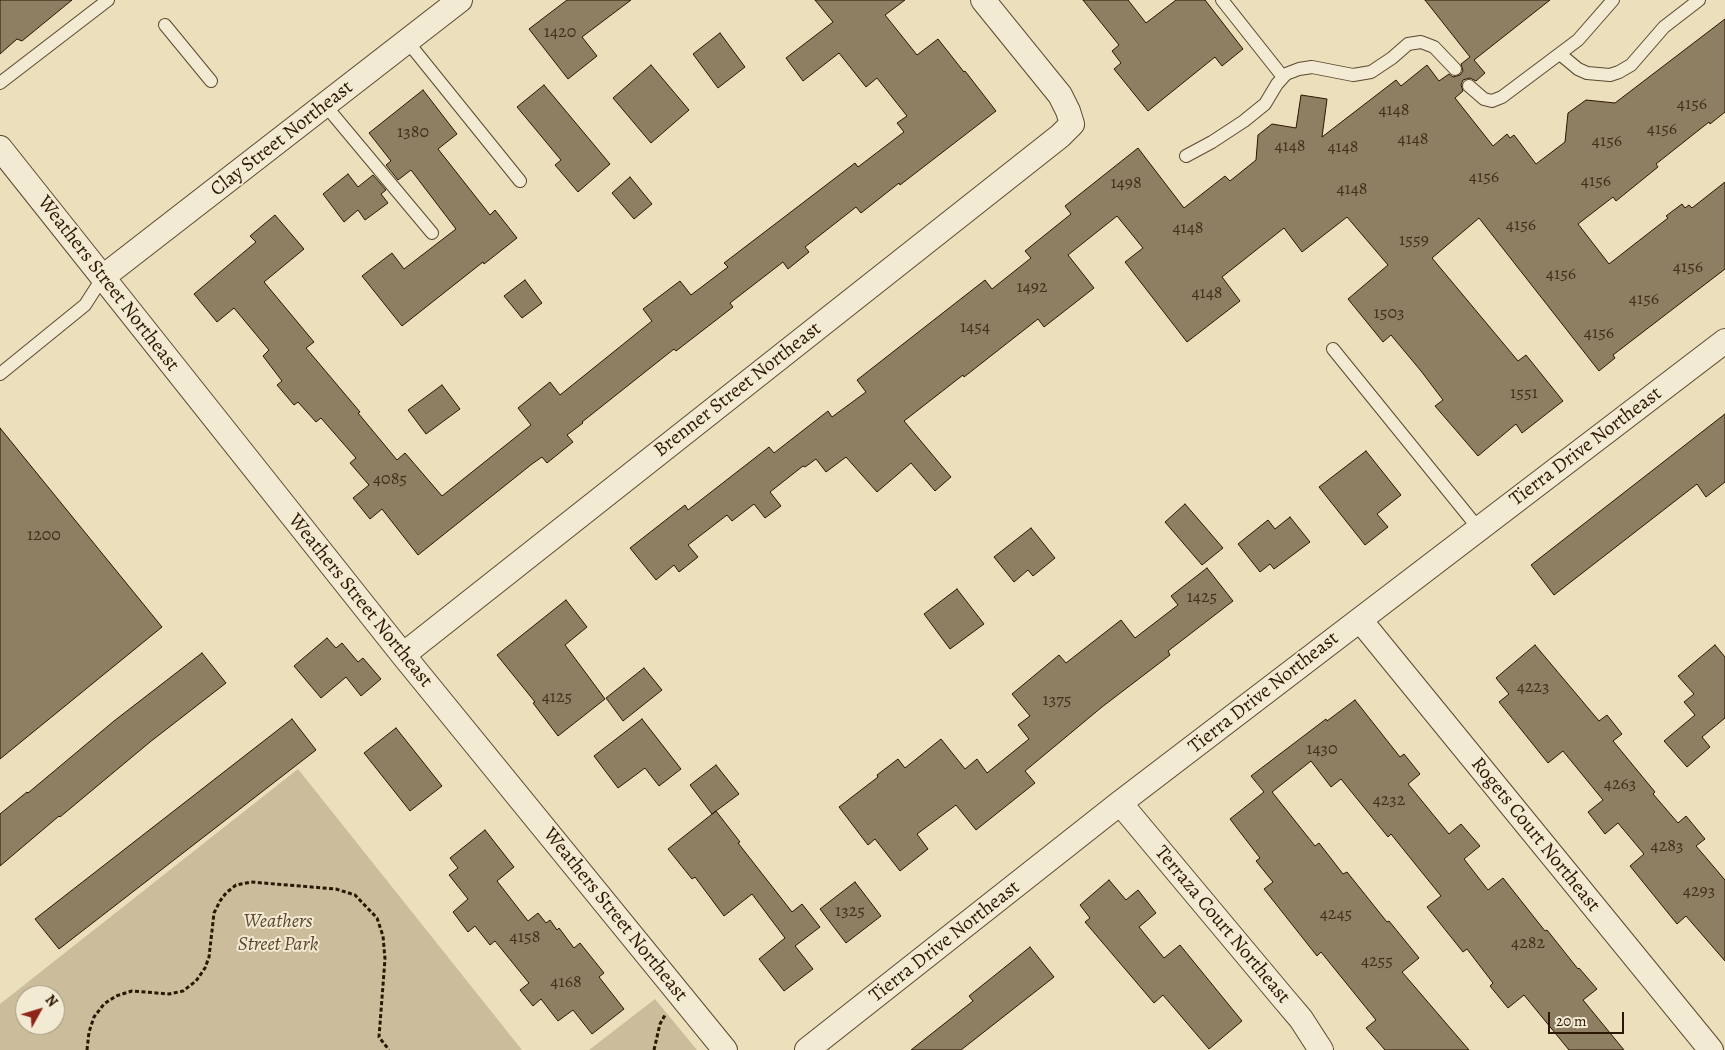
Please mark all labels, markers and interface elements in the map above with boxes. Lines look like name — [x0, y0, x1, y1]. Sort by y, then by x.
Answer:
house number: 1420 — [544, 22, 576, 44]
street label: Clay Street Northeast — [206, 76, 358, 202]
house number: 4156 — [1677, 94, 1707, 116]
house number: 4148 — [1378, 100, 1410, 122]
house number: 4156 — [1647, 119, 1677, 141]
house number: 1380 — [397, 122, 429, 144]
house number: 4148 — [1397, 129, 1429, 151]
house number: 4156 — [1592, 131, 1622, 153]
house number: 4148 — [1274, 136, 1306, 158]
house number: 4148 — [1327, 137, 1359, 159]
house number: 4156 — [1469, 167, 1499, 189]
house number: 4156 — [1581, 171, 1611, 193]
house number: 1498 — [1110, 173, 1142, 195]
house number: 4148 — [1336, 179, 1368, 201]
street label: Weathers Street Northeast — [32, 191, 184, 377]
house number: 4156 — [1506, 215, 1536, 237]
house number: 4148 — [1172, 218, 1204, 240]
house number: 1559 — [1399, 230, 1429, 252]
house number: 4156 — [1673, 257, 1703, 279]
house number: 4156 — [1546, 264, 1576, 286]
house number: 1492 — [1016, 277, 1048, 299]
house number: 4148 — [1191, 283, 1223, 305]
house number: 4156 — [1629, 289, 1659, 311]
house number: 1503 — [1374, 303, 1404, 325]
street label: Brenner Street Northeast — [650, 317, 826, 463]
house number: 1454 — [960, 317, 990, 339]
house number: 4156 — [1584, 323, 1614, 345]
street label: Tierra Drive Northeast — [1505, 382, 1667, 512]
house number: 1551 — [1510, 383, 1538, 405]
house number: 4085 — [373, 469, 407, 491]
street label: Weathers Street Northeast — [283, 509, 437, 693]
house number: 1200 — [27, 525, 61, 547]
house number: 1425 — [1187, 587, 1217, 609]
street label: Tierra Drive Northeast — [1184, 627, 1344, 759]
house number: 4223 — [1517, 677, 1549, 699]
house number: 4125 — [542, 687, 572, 709]
house number: 1375 — [1043, 690, 1071, 712]
house number: 1430 — [1306, 739, 1338, 761]
street label: Rogets Court Northeast — [1465, 753, 1605, 917]
house number: 4263 — [1604, 774, 1636, 796]
house number: 4232 — [1373, 790, 1405, 812]
street label: Weathers Street Northeast — [538, 823, 692, 1007]
house number: 4283 — [1651, 836, 1683, 858]
street label: Terraza Court Northeast — [1149, 841, 1295, 1009]
street label: Tierra Drive Northeast — [865, 876, 1025, 1008]
house number: 4293 — [1683, 881, 1715, 903]
house number: 1325 — [835, 901, 865, 923]
house number: 4245 — [1320, 904, 1352, 926]
park label: Weathers Street Park — [238, 910, 318, 957]
house number: 4158 — [510, 927, 540, 949]
house number: 4282 — [1511, 933, 1545, 955]
house number: 4255 — [1361, 951, 1393, 973]
house number: 4168 — [550, 972, 582, 994]
north arrow — [15, 985, 65, 1035]
text: N — [41, 991, 62, 1011]
scale bar — [1550, 1002, 1626, 1034]
text: 20 m — [1556, 1011, 1587, 1031]

